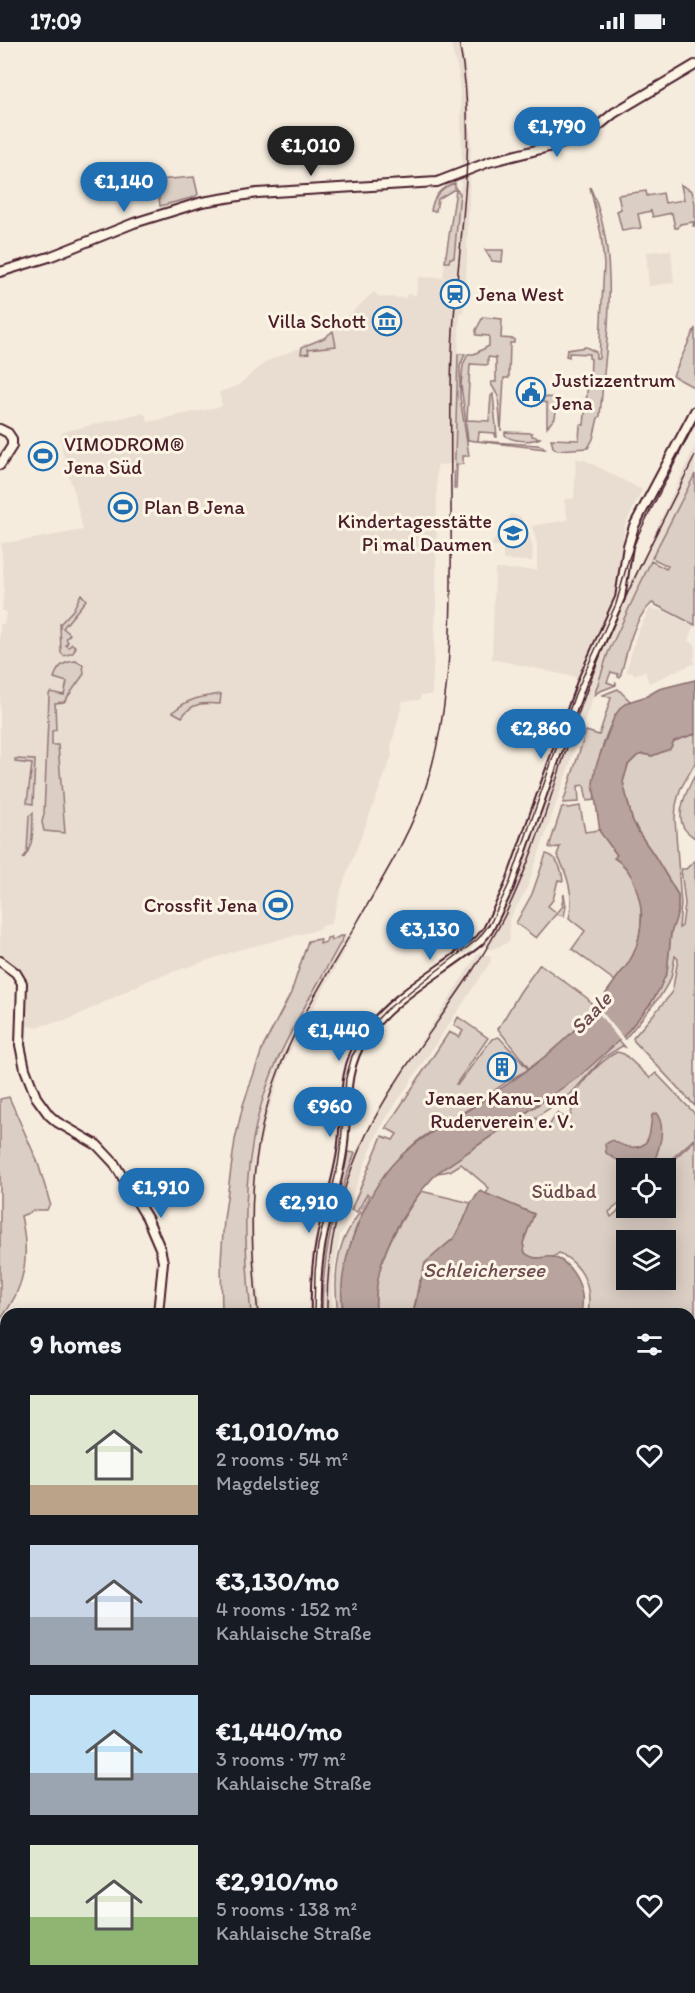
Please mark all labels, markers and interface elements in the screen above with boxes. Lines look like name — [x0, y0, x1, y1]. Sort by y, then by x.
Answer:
text: 17:09 — [30, 8, 82, 35]
pin: €1,790 — [508, 107, 606, 158]
text: €1,790 — [528, 114, 586, 138]
pin: €1,010 — [262, 126, 360, 177]
text: €1,010 — [281, 133, 341, 157]
pin: €1,140 — [75, 162, 173, 213]
text: €1,140 — [94, 169, 154, 193]
station icon: Jena West — [439, 278, 471, 310]
place label: Jena West — [476, 282, 564, 306]
museum icon: Villa Schott — [371, 305, 403, 337]
place label: Villa Schott — [268, 309, 366, 333]
place label: Justizzentrum Jena — [552, 368, 676, 415]
public building icon: Justizzentrum Jena — [515, 376, 547, 408]
place label: VIMODROM® Jena Süd — [64, 432, 184, 479]
sports icon: VIMODROM® Jena Süd — [27, 440, 59, 472]
sports icon: Plan B Jena — [107, 491, 139, 523]
place label: Plan B Jena — [144, 495, 245, 519]
place label: Kindertagesstätte Pi mal Daumen — [338, 509, 492, 556]
school or university icon: Kindertagesstätte Pi mal Daumen — [497, 517, 529, 549]
pin: €2,860 — [492, 709, 590, 760]
text: €2,860 — [511, 716, 571, 740]
sports icon: Crossfit Jena — [262, 889, 294, 921]
place label: Crossfit Jena — [144, 893, 257, 917]
pin: €3,130 — [381, 910, 479, 961]
text: €3,130 — [400, 917, 460, 941]
water label: Saale — [565, 986, 617, 1039]
pin: €1,440 — [290, 1011, 388, 1062]
text: €1,440 — [308, 1018, 370, 1042]
building icon: Jenaer Kanu- und Ruderverein e. V. — [486, 1051, 518, 1083]
place label: Jenaer Kanu- und Ruderverein e. V. — [425, 1086, 579, 1133]
pin: €960 — [294, 1087, 366, 1138]
text: €960 — [308, 1094, 352, 1118]
map controls — [616, 1158, 676, 1290]
button: locate — [616, 1158, 676, 1218]
pin: €1,910 — [112, 1168, 210, 1219]
text: €1,910 — [132, 1175, 190, 1199]
park label: Südbad — [531, 1179, 597, 1203]
pin: €2,910 — [260, 1183, 358, 1234]
text: €2,910 — [280, 1190, 338, 1214]
button: layers — [616, 1230, 676, 1290]
water label: Schleichersee — [423, 1257, 546, 1282]
text: 9 homes — [30, 1328, 122, 1360]
icon: filters — [633, 1328, 666, 1361]
text: €1,010/mo — [216, 1415, 339, 1447]
icon: home — [78, 1419, 150, 1491]
icon: heart — [633, 1439, 666, 1472]
text: 2 rooms · 54 m² — [216, 1447, 348, 1471]
text: Magdelstieg — [216, 1471, 320, 1495]
text: €3,130/mo — [216, 1565, 339, 1597]
icon: home — [78, 1569, 150, 1641]
icon: heart — [633, 1589, 666, 1622]
text: 4 rooms · 152 m² — [216, 1597, 358, 1621]
text: Kahlaische Straße — [216, 1621, 372, 1645]
text: €1,440/mo — [216, 1715, 342, 1747]
icon: home — [78, 1719, 150, 1791]
icon: heart — [633, 1739, 666, 1772]
text: 3 rooms · 77 m² — [216, 1747, 346, 1771]
text: Kahlaische Straße — [216, 1771, 372, 1795]
text: €2,910/mo — [216, 1865, 338, 1897]
icon: home — [78, 1869, 150, 1941]
icon: heart — [633, 1889, 666, 1922]
text: 5 rooms · 138 m² — [216, 1897, 357, 1921]
text: Kahlaische Straße — [216, 1921, 372, 1945]

